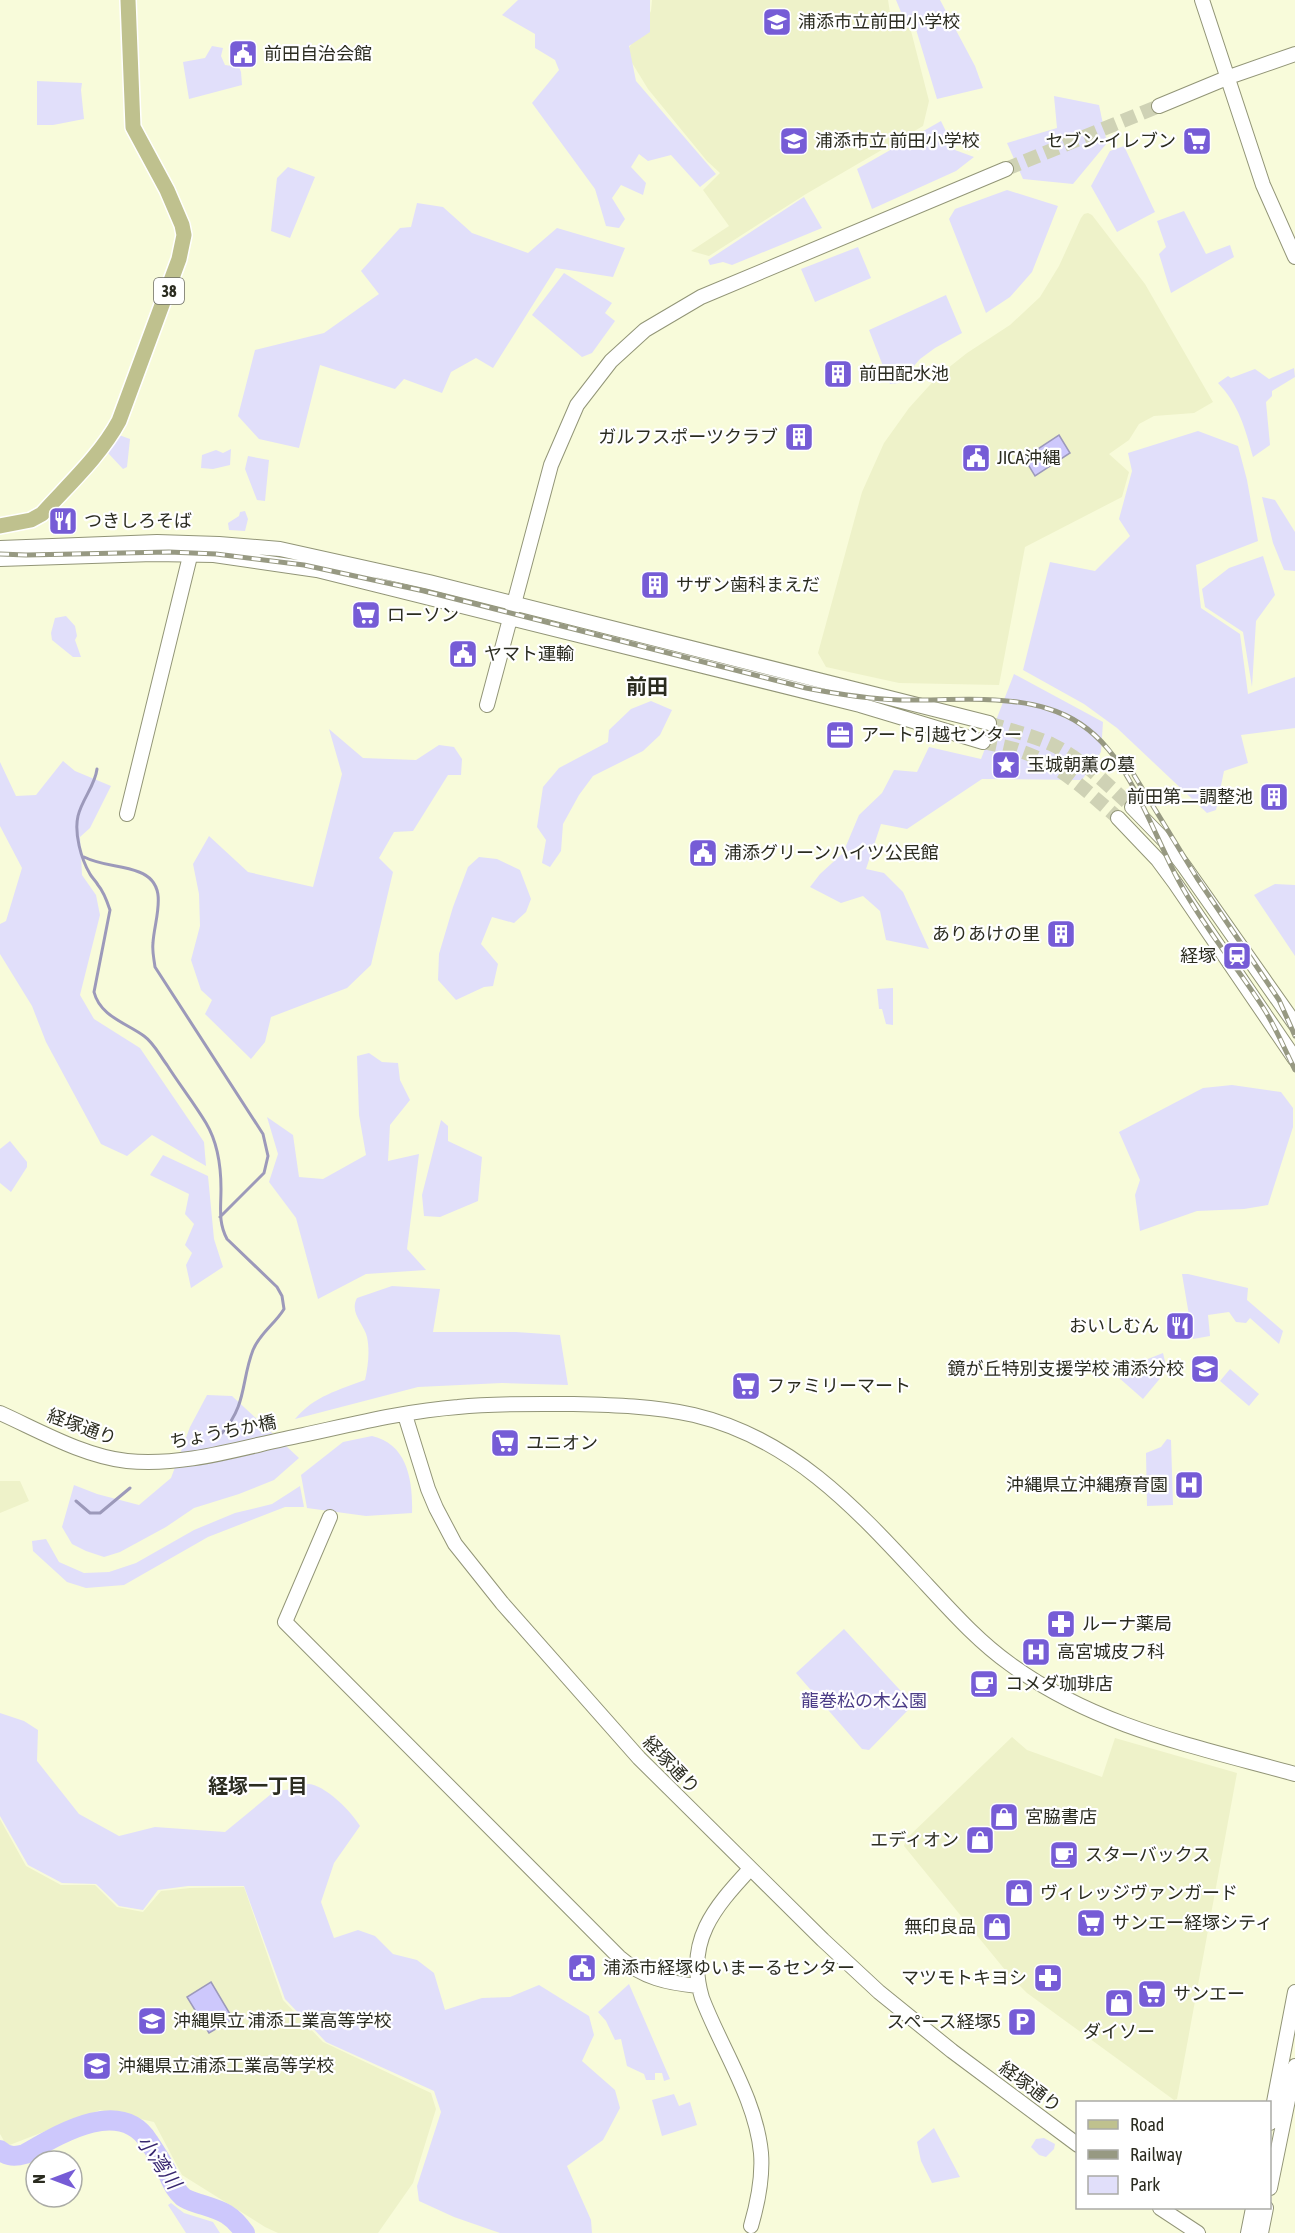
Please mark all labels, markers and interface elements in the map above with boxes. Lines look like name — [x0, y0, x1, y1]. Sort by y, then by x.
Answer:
school or university icon: 浦添市立前田小学校 — [761, 6, 793, 38]
place label: 浦添市立前田小学校 — [798, 11, 960, 32]
public building icon: 前田自治会館 — [227, 38, 259, 70]
place label: 前田自治会館 — [264, 43, 372, 64]
school or university icon: 浦添市立 前田小学校 — [778, 125, 810, 157]
supermarket icon: セブン-イレブン — [1181, 125, 1213, 157]
place label: 浦添市立 前田小学校 — [815, 130, 979, 151]
place label: セブン-イレブン — [1046, 130, 1176, 151]
road number: 38 — [154, 278, 184, 304]
building icon: 前田配水池 — [822, 358, 854, 390]
place label: 前田配水池 — [859, 363, 949, 384]
building icon: ガルフスポーツクラブ — [783, 421, 815, 453]
place label: ガルフスポーツクラブ — [598, 426, 778, 447]
public building icon: JICA沖縄 — [960, 442, 992, 474]
place label: JICA沖縄 — [997, 447, 1060, 468]
restaurant icon: つきしろそば — [47, 505, 79, 537]
place label: つきしろそば — [84, 510, 192, 531]
building icon: サザン歯科まえだ — [639, 569, 671, 601]
place label: サザン歯科まえだ — [676, 574, 820, 595]
supermarket icon: ローソン — [350, 599, 382, 631]
place label: ローソン — [387, 604, 459, 625]
public building icon: ヤマト運輸 — [447, 638, 479, 670]
place label: ヤマト運輸 — [484, 643, 574, 664]
district label: 前田 — [626, 674, 668, 698]
office icon: アート引越センター — [824, 719, 856, 751]
place label: アート引越センター — [861, 724, 1022, 745]
place icon: 玉城朝薫の墓 — [990, 749, 1022, 781]
place label: 玉城朝薫の墓 — [1027, 754, 1135, 775]
building icon: 前田第二調整池 — [1258, 781, 1290, 813]
place label: 前田第二調整池 — [1127, 786, 1253, 807]
public building icon: 浦添グリーンハイツ公民館 — [687, 837, 719, 869]
place label: 浦添グリーンハイツ公民館 — [724, 842, 939, 863]
building icon: ありあけの里 — [1045, 918, 1077, 950]
place label: ありあけの里 — [932, 923, 1040, 944]
station icon: 経塚 — [1221, 940, 1253, 972]
place label: 経塚 — [1180, 945, 1216, 966]
restaurant icon: おいしむん — [1164, 1310, 1196, 1342]
place label: おいしむん — [1069, 1315, 1159, 1336]
school or university icon: 鏡が丘特別支援学校 浦添分校 — [1189, 1353, 1221, 1385]
place label: 鏡が丘特別支援学校 浦添分校 — [948, 1358, 1184, 1379]
supermarket icon: ファミリーマート — [730, 1370, 762, 1402]
place label: ファミリーマート — [767, 1375, 911, 1396]
street label: 経塚通り — [45, 1404, 120, 1449]
street label: ちょうちか橋 — [168, 1411, 278, 1452]
supermarket icon: ユニオン — [489, 1427, 521, 1459]
place label: ユニオン — [526, 1432, 598, 1453]
hospital icon: 沖縄県立沖縄療育園 — [1173, 1469, 1205, 1501]
place label: 沖縄県立沖縄療育園 — [1006, 1474, 1168, 1495]
pharmacy icon: ルーナ薬局 — [1045, 1608, 1077, 1640]
place label: ルーナ薬局 — [1082, 1613, 1172, 1634]
hospital icon: 高宮城皮フ科 — [1020, 1636, 1052, 1668]
place label: 高宮城皮フ科 — [1057, 1641, 1165, 1662]
cafe icon: コメダ珈琲店 — [968, 1668, 1000, 1700]
place label: コメダ珈琲店 — [1005, 1673, 1113, 1694]
park label: 龍巻松の木公園 — [801, 1690, 927, 1711]
street label: 経塚通り — [639, 1731, 704, 1798]
district label: 経塚一丁目 — [208, 1774, 308, 1797]
shop icon: 宮脇書店 — [988, 1801, 1020, 1833]
place label: 宮脇書店 — [1025, 1806, 1097, 1827]
shop icon: エディオン — [964, 1824, 996, 1856]
place label: エディオン — [870, 1829, 959, 1850]
cafe icon: スターバックス — [1048, 1839, 1080, 1871]
place label: スターバックス — [1085, 1844, 1210, 1865]
shop icon: ヴィレッジヴァンガード — [1003, 1877, 1035, 1909]
place label: ヴィレッジヴァンガード — [1040, 1882, 1238, 1903]
supermarket icon: サンエー経塚シティ — [1075, 1907, 1107, 1939]
shop icon: 無印良品 — [981, 1911, 1013, 1943]
place label: サンエー経塚シティ — [1112, 1912, 1273, 1933]
place label: 無印良品 — [904, 1916, 976, 1937]
public building icon: 浦添市経塚ゆいまーるセンター — [566, 1952, 598, 1984]
place label: 浦添市経塚ゆいまーるセンター — [603, 1957, 855, 1978]
pharmacy icon: マツモトキヨシ — [1032, 1962, 1064, 1994]
place label: マツモトキヨシ — [901, 1967, 1027, 1988]
supermarket icon: サンエー — [1136, 1978, 1168, 2010]
place label: サンエー — [1173, 1983, 1245, 2004]
shop icon: ダイソー — [1103, 1987, 1135, 2019]
school or university icon: 沖縄県立 浦添工業高等学校 — [136, 2005, 168, 2037]
parking icon: スペース経塚5 — [1006, 2006, 1038, 2038]
place label: 沖縄県立 浦添工業高等学校 — [173, 2010, 391, 2031]
place label: スペース経塚5 — [887, 2011, 1001, 2032]
place label: ダイソー — [1083, 2021, 1155, 2042]
school or university icon: 沖縄県立浦添工業高等学校 — [81, 2050, 113, 2082]
place label: 沖縄県立浦添工業高等学校 — [118, 2055, 334, 2076]
street label: 経塚通り — [995, 2057, 1065, 2117]
legend — [1076, 2101, 1271, 2209]
text: Road — [1130, 2114, 1164, 2135]
water label: 小湾川 — [133, 2131, 187, 2195]
text: Railway — [1130, 2144, 1182, 2165]
north arrow — [24, 2149, 84, 2209]
text: N — [30, 2174, 48, 2184]
text: Park — [1130, 2174, 1160, 2195]

